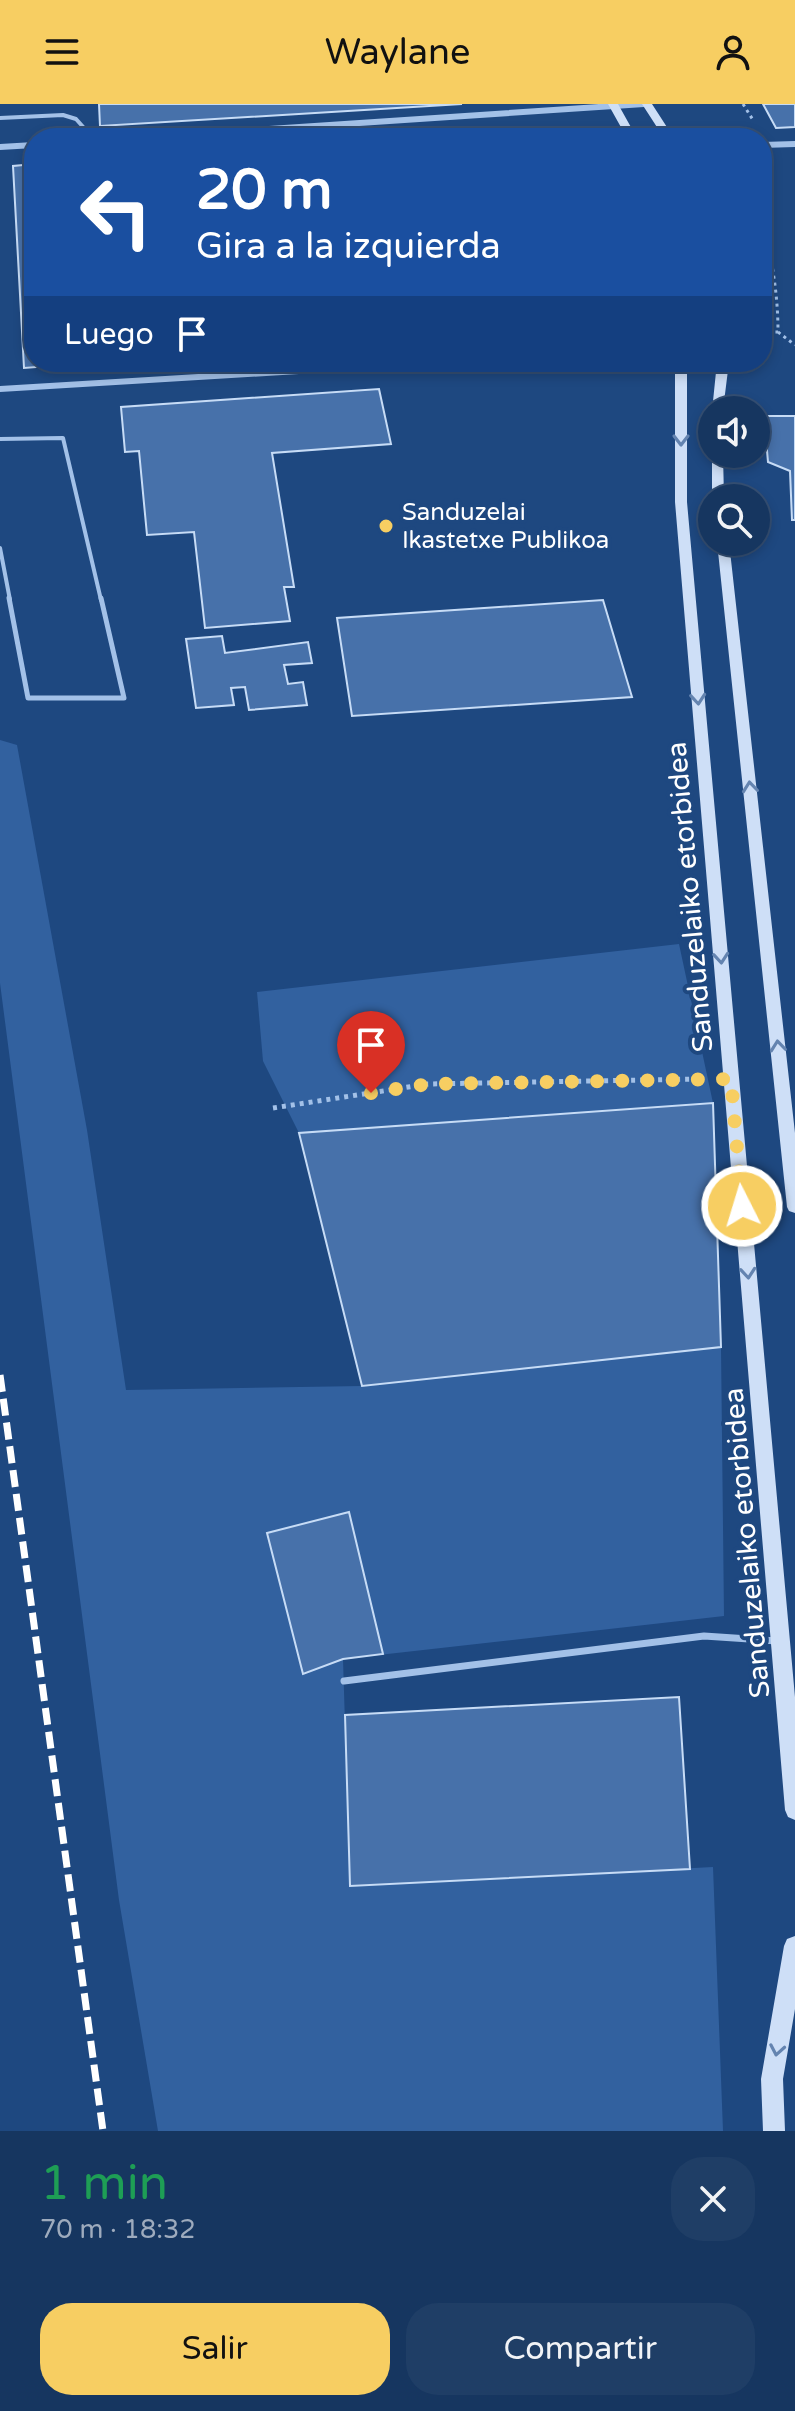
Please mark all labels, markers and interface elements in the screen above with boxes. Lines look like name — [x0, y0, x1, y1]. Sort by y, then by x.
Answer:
icon: menu — [40, 30, 84, 74]
icon: person — [711, 30, 755, 74]
text: Waylane — [325, 31, 470, 74]
text: 20 m — [196, 157, 332, 224]
icon: left — [64, 160, 168, 264]
text: Gira a la izquierda — [196, 225, 501, 268]
icon: arrive — [170, 312, 214, 356]
text: Luego — [64, 316, 154, 353]
map controls — [698, 396, 770, 556]
button: sound — [698, 396, 770, 468]
one-way arrow — [672, 434, 690, 447]
button: search — [698, 484, 770, 556]
place label: Sanduzelai Ikastetxe Publikoa — [402, 498, 609, 555]
marker: Sanduzelai Ikastetxe Publikoa — [377, 517, 395, 535]
one-way arrow — [689, 693, 706, 706]
street label: Sanduzelaiko etorbidea — [659, 740, 721, 1054]
one-way arrow — [741, 780, 758, 793]
one-way arrow — [712, 952, 729, 965]
pin — [337, 1011, 405, 1093]
icon: arrive — [349, 1023, 393, 1067]
one-way arrow — [769, 1039, 786, 1052]
position arrow — [700, 1164, 784, 1248]
one-way arrow — [739, 1267, 756, 1280]
street label: Sanduzelaiko etorbidea — [716, 1386, 778, 1700]
one-way arrow — [770, 2043, 787, 2057]
text: 1 min — [40, 2155, 168, 2213]
button: close — [671, 2157, 755, 2241]
text: 70 m · 18:32 — [40, 2214, 196, 2245]
button: Salir — [40, 2303, 390, 2395]
button: Compartir — [406, 2303, 755, 2395]

